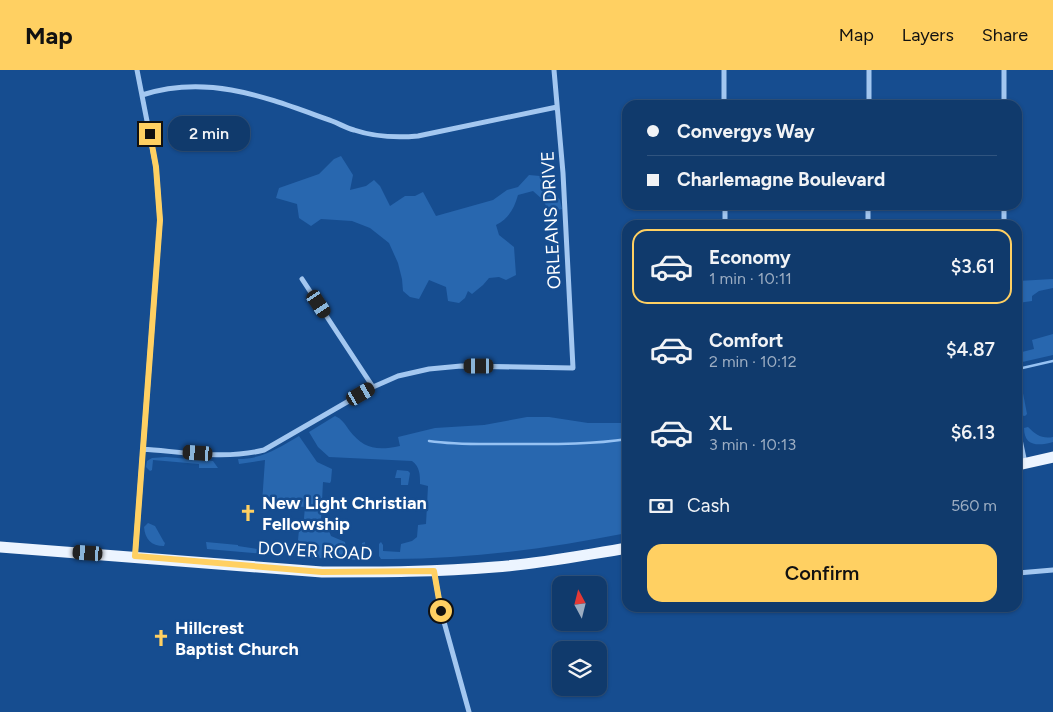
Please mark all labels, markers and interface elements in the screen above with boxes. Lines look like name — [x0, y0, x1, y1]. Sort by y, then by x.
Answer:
text: Map — [25, 21, 73, 50]
text: Map — [839, 24, 874, 46]
text: Layers — [902, 24, 954, 46]
text: Share — [982, 24, 1028, 46]
callout: 2 min — [168, 116, 250, 152]
text: Convergys Way — [677, 120, 815, 143]
route end — [139, 123, 161, 145]
text: 2 min — [189, 124, 229, 143]
street label: ORLEANS DRIVE — [536, 150, 566, 290]
text: Charlemagne Boulevard — [677, 168, 885, 191]
icon: car — [649, 244, 694, 289]
text: Economy — [709, 246, 791, 269]
text: $3.61 — [951, 255, 995, 278]
text: 1 min · 10:11 — [709, 269, 792, 288]
car — [304, 287, 333, 321]
icon: car — [649, 327, 694, 372]
text: Comfort — [709, 329, 784, 352]
text: $4.87 — [946, 338, 995, 361]
text: 2 min · 10:12 — [709, 352, 797, 371]
car — [464, 359, 494, 374]
car — [344, 380, 377, 408]
icon: car — [649, 410, 694, 455]
text: XL — [709, 412, 732, 435]
text: $6.13 — [951, 421, 995, 444]
text: 3 min · 10:13 — [709, 435, 796, 454]
car — [182, 444, 213, 462]
place label: New Light Christian Fellowship — [262, 492, 427, 535]
icon: cash — [647, 492, 675, 520]
text: Cash — [687, 494, 730, 517]
text: 560 m — [951, 496, 997, 515]
church icon: New Light Christian Fellowship — [238, 503, 258, 523]
street label: DOVER ROAD — [257, 537, 373, 565]
car — [72, 544, 103, 562]
button: Confirm — [647, 544, 997, 602]
north arrow — [552, 576, 608, 631]
map controls — [552, 576, 607, 696]
route start — [430, 600, 452, 622]
place label: Hillcrest Baptist Church — [175, 617, 299, 660]
church icon: Hillcrest Baptist Church — [151, 628, 171, 648]
button: layers — [552, 641, 607, 696]

